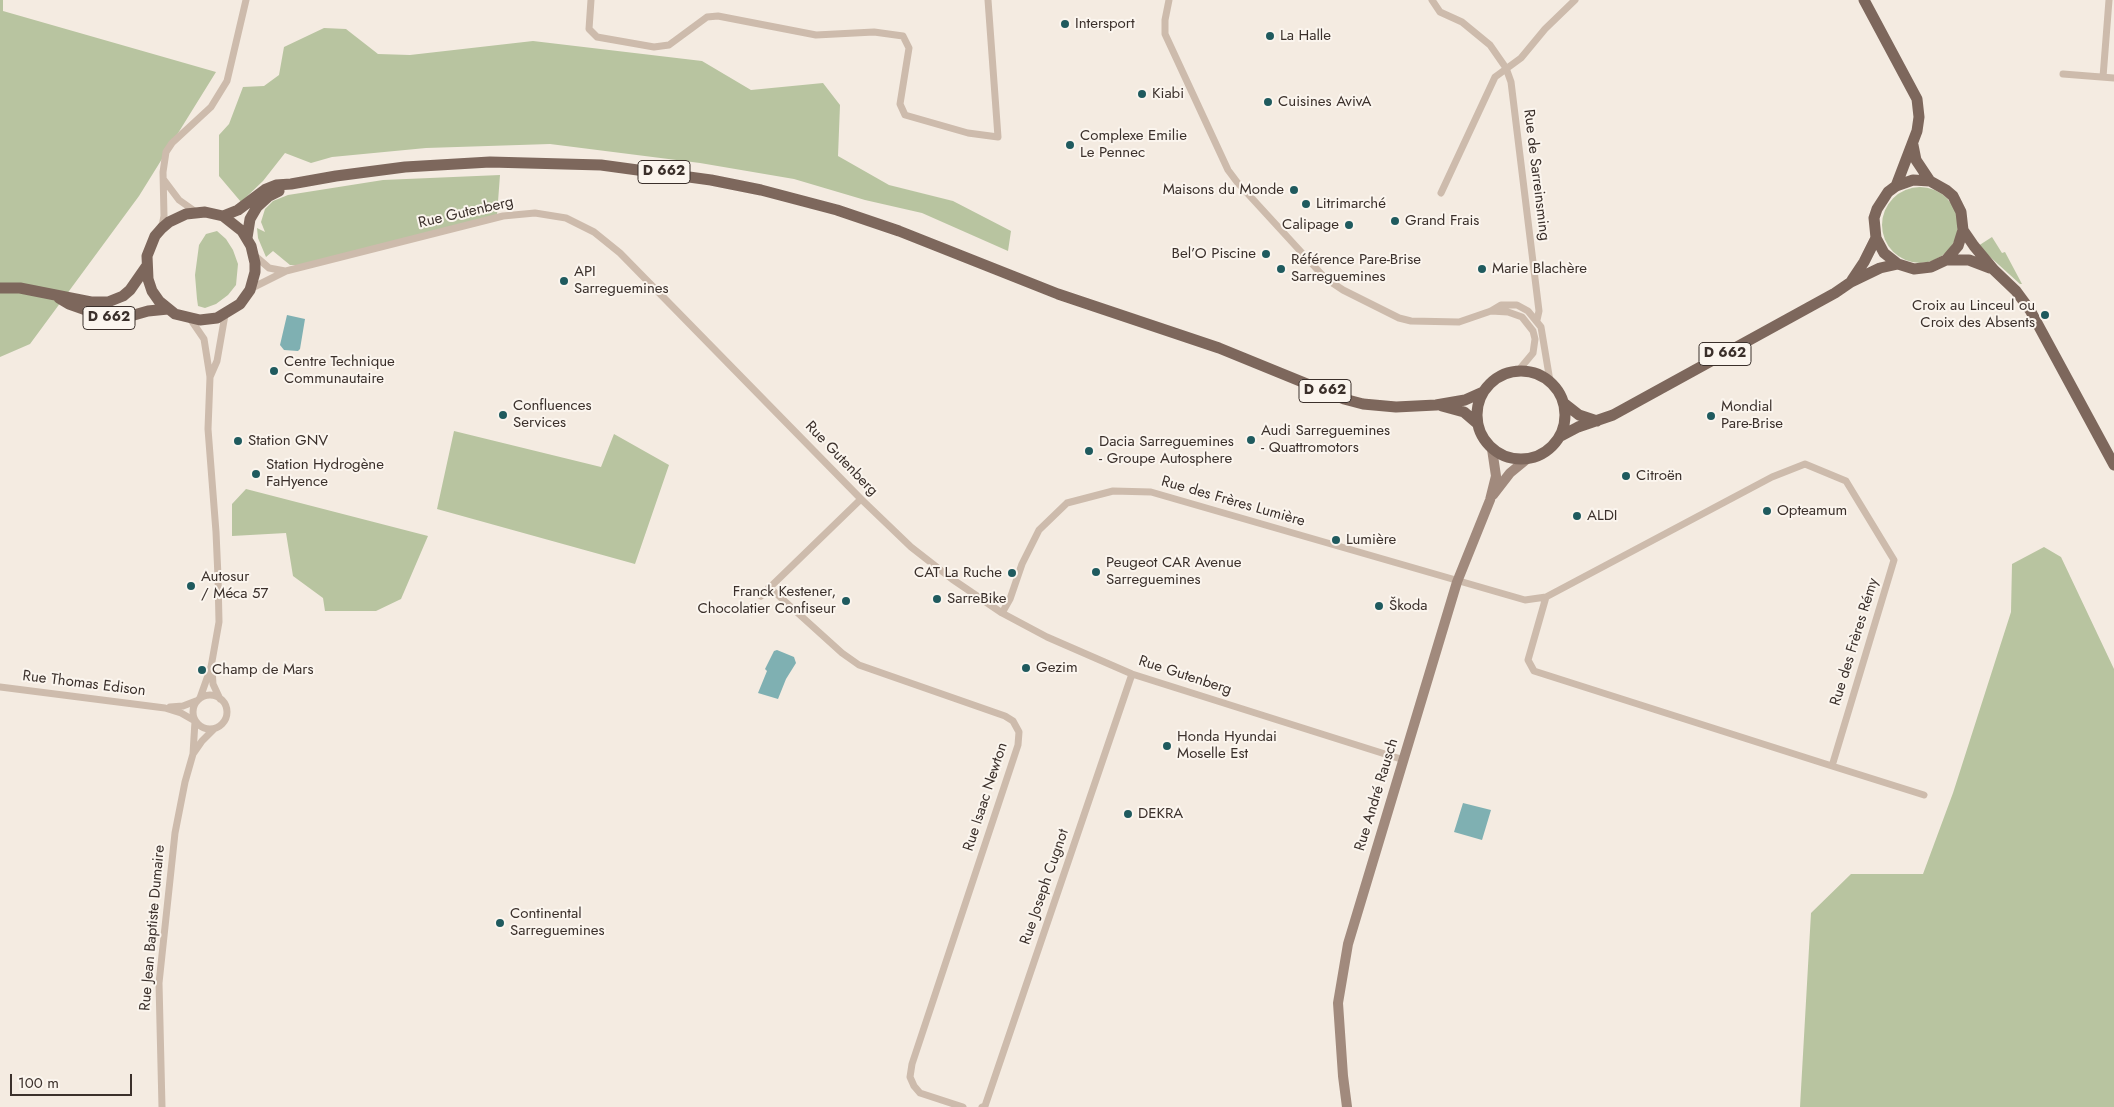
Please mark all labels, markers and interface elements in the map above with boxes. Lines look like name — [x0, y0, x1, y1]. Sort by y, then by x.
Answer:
place label: Intersport — [1075, 15, 1135, 33]
marker: Intersport — [1059, 18, 1071, 30]
place label: La Halle — [1280, 27, 1331, 45]
marker: La Halle — [1264, 30, 1276, 42]
place label: Kiabi — [1152, 85, 1184, 103]
marker: Kiabi — [1136, 88, 1148, 100]
place label: Cuisines AvivA — [1278, 93, 1371, 111]
marker: Cuisines AvivA — [1262, 96, 1274, 108]
street label: Rue de Sarreinsming — [1519, 108, 1553, 242]
place label: Complexe Emilie Le Pennec — [1080, 127, 1187, 162]
marker: Complexe Emilie Le Pennec — [1064, 139, 1076, 151]
road number: D 662 — [638, 160, 690, 183]
place label: Maisons du Monde — [1163, 181, 1284, 199]
marker: Maisons du Monde — [1288, 184, 1300, 196]
street label: Rue Gutenberg — [417, 193, 515, 233]
place label: Litrimarché — [1316, 195, 1386, 213]
marker: Litrimarché — [1300, 198, 1312, 210]
place label: Grand Frais — [1405, 212, 1479, 230]
marker: Grand Frais — [1389, 215, 1401, 227]
place label: Calipage — [1282, 216, 1339, 234]
marker: Calipage — [1343, 219, 1355, 231]
place label: Bel’O Piscine — [1172, 245, 1256, 263]
marker: Bel’O Piscine — [1260, 248, 1272, 260]
place label: Référence Pare-Brise Sarreguemines — [1291, 251, 1421, 286]
place label: Marie Blachère — [1492, 260, 1587, 278]
place label: API Sarreguemines — [574, 263, 669, 298]
marker: Référence Pare-Brise Sarreguemines — [1275, 263, 1287, 275]
marker: Marie Blachère — [1476, 263, 1488, 275]
marker: API Sarreguemines — [558, 275, 570, 287]
place label: Croix au Linceul ou Croix des Absents — [1912, 297, 2035, 332]
road number: D 662 — [83, 306, 135, 330]
marker: Croix au Linceul ou Croix des Absents — [2039, 309, 2051, 321]
road number: D 662 — [1699, 342, 1751, 366]
place label: Centre Technique Communautaire — [284, 353, 395, 388]
marker: Centre Technique Communautaire — [268, 365, 280, 377]
road number: D 662 — [1299, 380, 1351, 402]
place label: Confluences Services — [513, 397, 591, 432]
place label: Mondial Pare-Brise — [1721, 398, 1783, 433]
marker: Confluences Services — [497, 409, 509, 421]
marker: Mondial Pare-Brise — [1705, 410, 1717, 422]
street label: Rue Gutenberg — [801, 418, 881, 500]
place label: Audi Sarreguemines - Quattromotors — [1261, 422, 1390, 457]
place label: Station GNV — [248, 432, 328, 450]
place label: Dacia Sarreguemines - Groupe Autosphere — [1099, 433, 1234, 468]
marker: Audi Sarreguemines - Quattromotors — [1245, 434, 1257, 446]
marker: Station GNV — [232, 435, 244, 447]
marker: Dacia Sarreguemines - Groupe Autosphere — [1083, 445, 1095, 457]
place label: Station Hydrogène FaHyence — [266, 456, 384, 491]
place label: Citroën — [1636, 467, 1682, 485]
marker: Station Hydrogène FaHyence — [250, 468, 262, 480]
marker: Citroën — [1620, 470, 1632, 482]
street label: Rue des Frères Lumière — [1159, 473, 1307, 531]
place label: Opteamum — [1777, 502, 1847, 520]
marker: Opteamum — [1761, 505, 1773, 517]
place label: ALDI — [1587, 507, 1618, 525]
marker: ALDI — [1571, 510, 1583, 522]
place label: Lumière — [1346, 531, 1396, 549]
marker: Lumière — [1330, 534, 1342, 546]
place label: Peugeot CAR Avenue Sarreguemines — [1106, 554, 1242, 589]
place label: CAT La Ruche — [914, 564, 1002, 582]
marker: Peugeot CAR Avenue Sarreguemines — [1090, 566, 1102, 578]
marker: CAT La Ruche — [1006, 567, 1018, 579]
place label: Autosur / Méca 57 — [201, 568, 268, 603]
street label: Rue des Frères Rémy — [1827, 576, 1883, 708]
marker: Autosur / Méca 57 — [185, 580, 197, 592]
place label: Franck Kestener, Chocolatier Confiseur — [697, 583, 836, 618]
place label: SarreBike — [947, 590, 1007, 608]
marker: SarreBike — [931, 593, 943, 605]
marker: Franck Kestener, Chocolatier Confiseur — [840, 595, 852, 607]
place label: Škoda — [1389, 597, 1428, 615]
marker: Škoda — [1373, 600, 1385, 612]
street label: Rue Gutenberg — [1136, 652, 1234, 700]
place label: Gezim — [1036, 659, 1078, 677]
place label: Champ de Mars — [212, 661, 313, 679]
marker: Gezim — [1020, 662, 1032, 674]
marker: Champ de Mars — [196, 664, 208, 676]
street label: Rue Thomas Edison — [21, 668, 147, 700]
place label: Honda Hyundai Moselle Est — [1177, 728, 1277, 763]
street label: Rue André Rausch — [1351, 737, 1403, 853]
street label: Rue Isaac Newton — [960, 740, 1012, 854]
marker: Honda Hyundai Moselle Est — [1161, 740, 1173, 752]
place label: DEKRA — [1138, 805, 1183, 823]
marker: DEKRA — [1122, 808, 1134, 820]
street label: Rue Joseph Cugnot — [1017, 827, 1073, 947]
street label: Rue Jean Baptiste Dumaire — [137, 844, 169, 1012]
place label: Continental Sarreguemines — [510, 905, 605, 940]
marker: Continental Sarreguemines — [494, 917, 506, 929]
scale bar — [12, 1064, 135, 1096]
text: 100 m — [18, 1072, 59, 1094]

